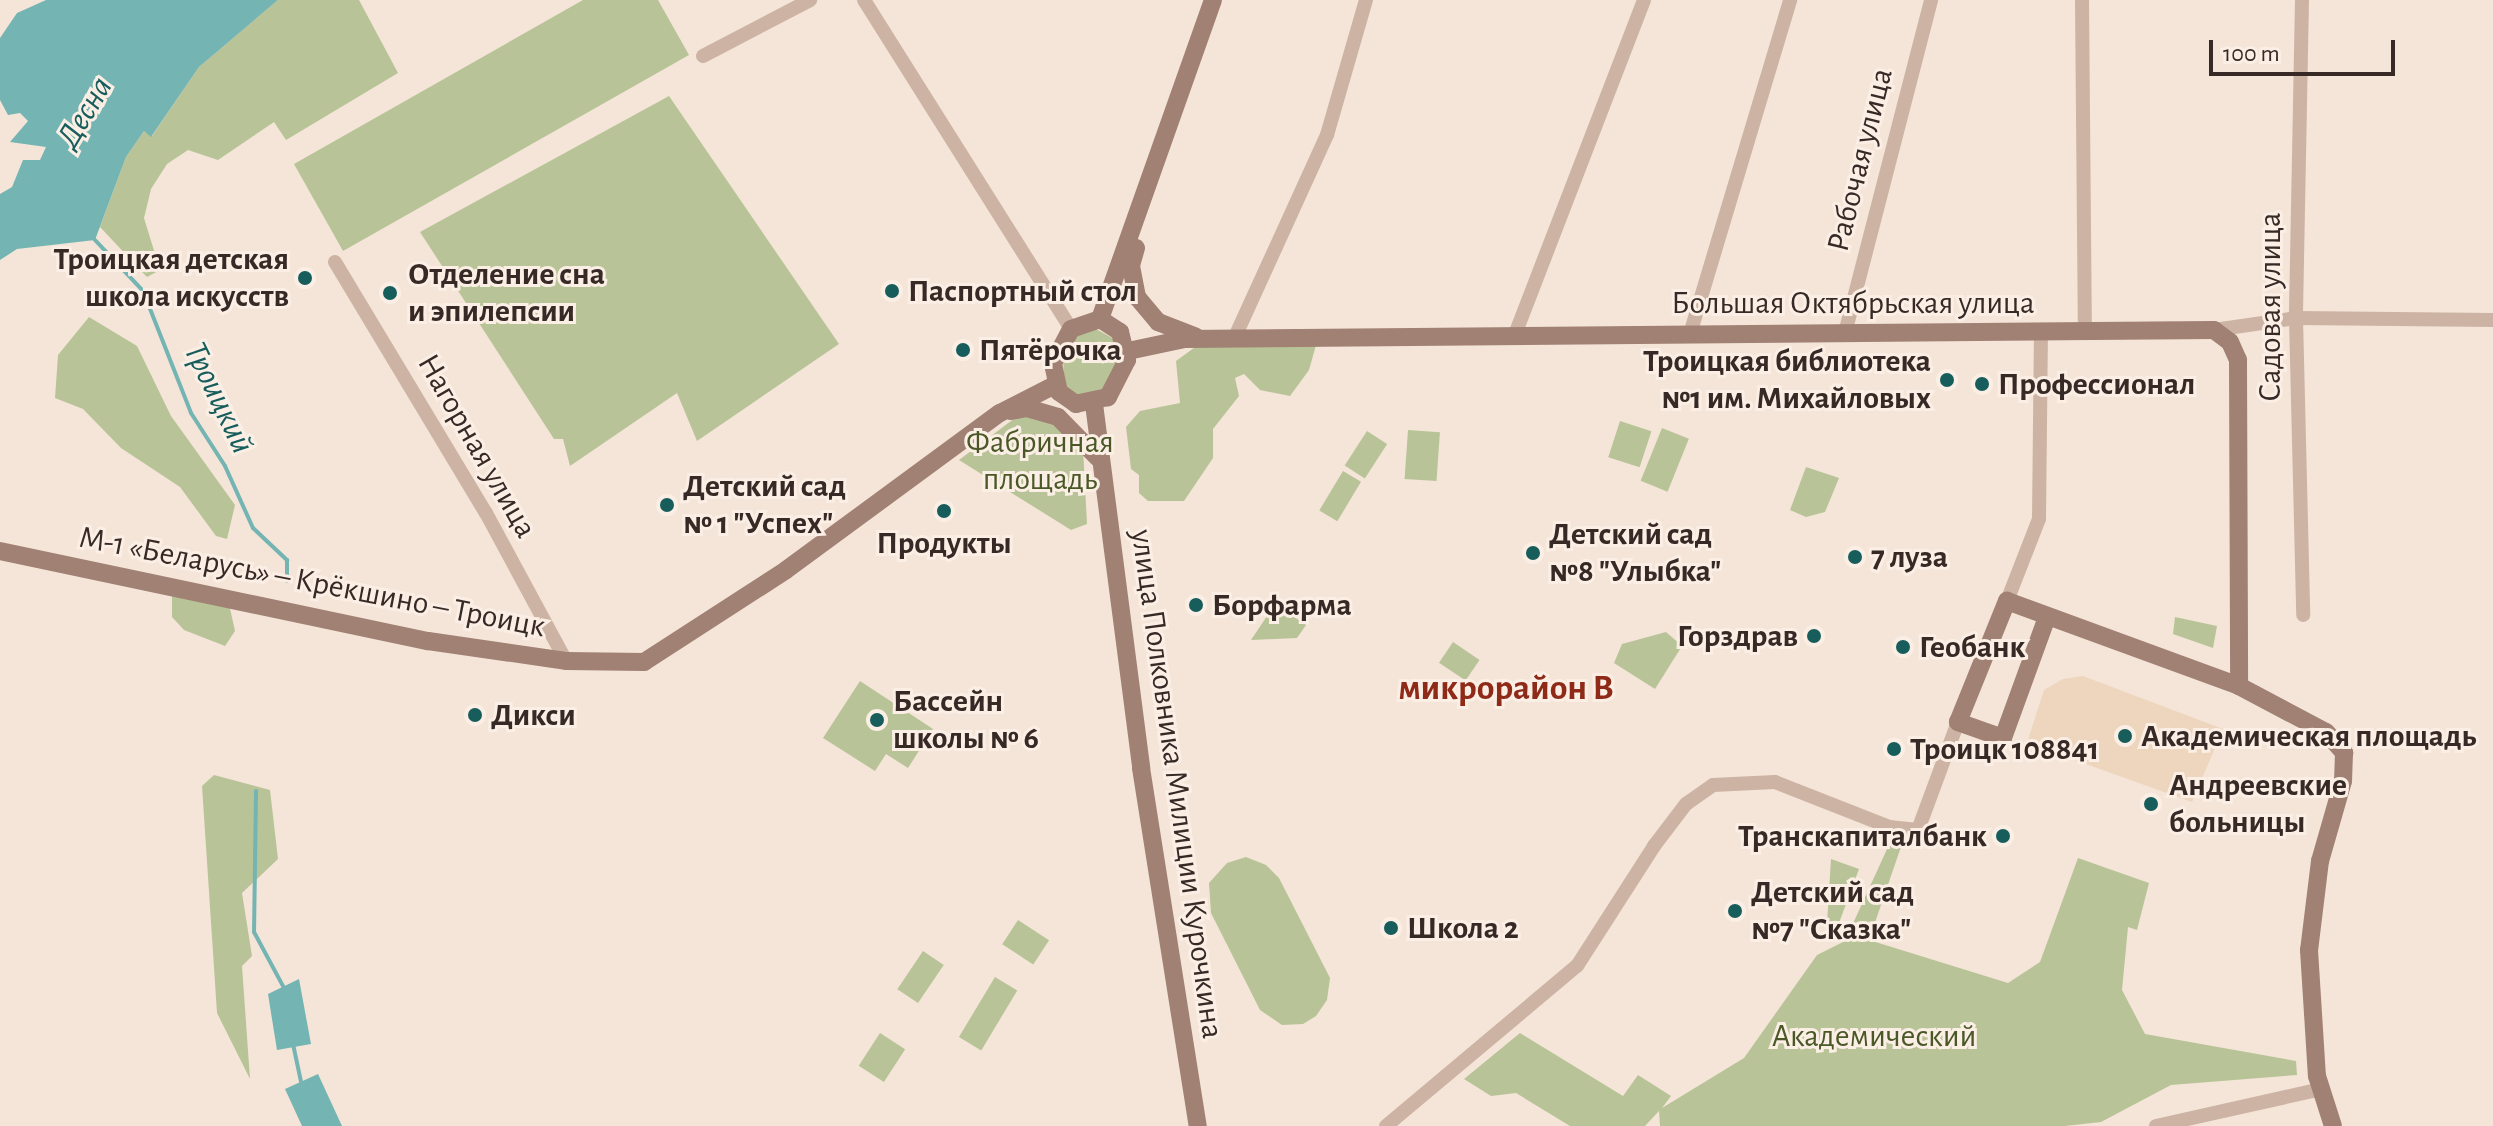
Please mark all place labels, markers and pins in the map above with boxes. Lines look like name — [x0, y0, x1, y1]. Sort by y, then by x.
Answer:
place label: Троицкая детская школа искусств — [54, 241, 289, 316]
place label: Отделение сна и эпилепсии — [408, 256, 605, 331]
marker: Троицкая детская школа искусств — [296, 269, 314, 287]
place label: Паспортный стол — [908, 272, 1137, 310]
marker: Отделение сна и эпилепсии — [379, 282, 401, 304]
marker: Паспортный стол — [883, 282, 901, 300]
place label: Пятёрочка — [979, 331, 1122, 369]
marker: Пятёрочка — [954, 341, 972, 359]
place label: Троицкая библиотека №1 им. Михайловых — [1643, 343, 1931, 418]
place label: Профессионал — [1998, 365, 2195, 403]
marker: Троицкая библиотека №1 им. Михайловых — [1938, 371, 1956, 389]
marker: Профессионал — [1973, 375, 1991, 393]
place label: Детский сад № 1 "Успех" — [683, 468, 846, 543]
marker: Детский сад № 1 "Успех" — [658, 496, 676, 514]
marker: Продукты — [935, 502, 953, 520]
place label: Детский сад №8 "Улыбка" — [1549, 516, 1721, 591]
place label: Продукты — [876, 524, 1012, 562]
place label: 7 луза — [1871, 538, 1948, 576]
marker: Детский сад №8 "Улыбка" — [1524, 544, 1542, 562]
marker: 7 луза — [1846, 548, 1864, 566]
place label: Борфарма — [1212, 586, 1352, 624]
marker: Борфарма — [1187, 596, 1205, 614]
place label: Горздрав — [1677, 617, 1798, 655]
marker: Горздрав — [1805, 627, 1823, 645]
place label: Геобанк — [1919, 628, 2025, 666]
marker: Геобанк — [1894, 638, 1912, 656]
place label: Бассейн школы № 6 — [893, 683, 1039, 758]
place label: Дикси — [491, 696, 576, 734]
marker: Дикси — [466, 706, 484, 724]
marker: Бассейн школы № 6 — [868, 711, 886, 729]
place label: Академическая площадь — [2141, 717, 2476, 755]
marker: Академическая площадь — [2116, 727, 2134, 745]
place label: Троицк 108841 — [1910, 730, 2099, 768]
marker: Троицк 108841 — [1885, 740, 1903, 758]
place label: Андреевские больницы — [2169, 767, 2347, 842]
marker: Андреевские больницы — [2140, 793, 2162, 815]
place label: Транскапиталбанк — [1738, 817, 1987, 855]
marker: Транскапиталбанк — [1994, 827, 2012, 845]
place label: Детский сад №7 "Сказка" — [1751, 874, 1914, 949]
marker: Детский сад №7 "Сказка" — [1726, 902, 1744, 920]
place label: Школа 2 — [1407, 909, 1519, 947]
marker: Школа 2 — [1382, 919, 1400, 937]

